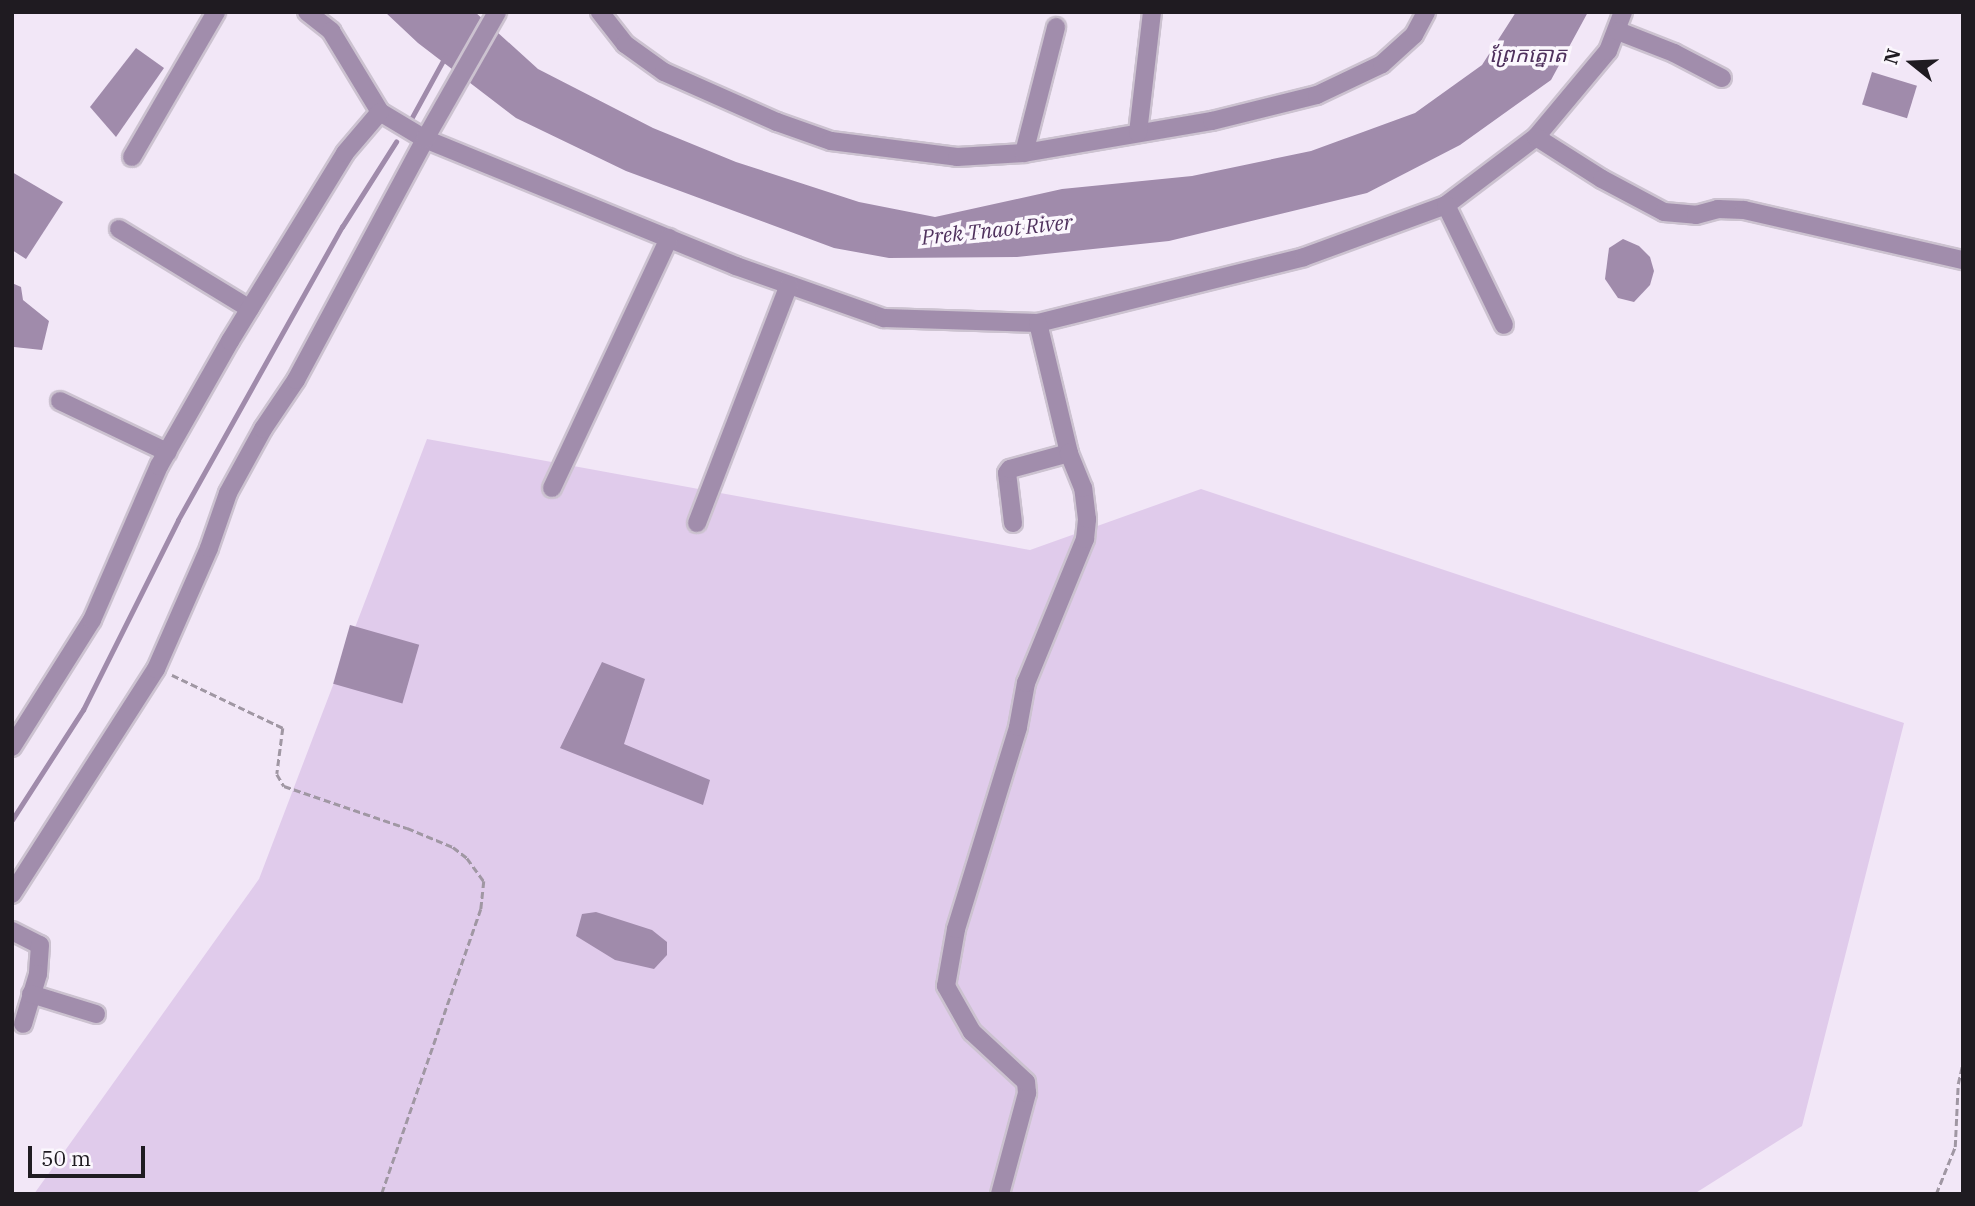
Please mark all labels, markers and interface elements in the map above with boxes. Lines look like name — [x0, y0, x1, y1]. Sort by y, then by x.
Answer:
north arrow — [1877, 28, 1947, 98]
water label: ព្រែកត្នោត — [1489, 41, 1567, 67]
text: N — [1878, 46, 1906, 67]
water label: Prek Tnaot River — [920, 209, 1074, 249]
scale bar — [32, 1132, 149, 1176]
text: 50 m — [41, 1144, 91, 1172]

